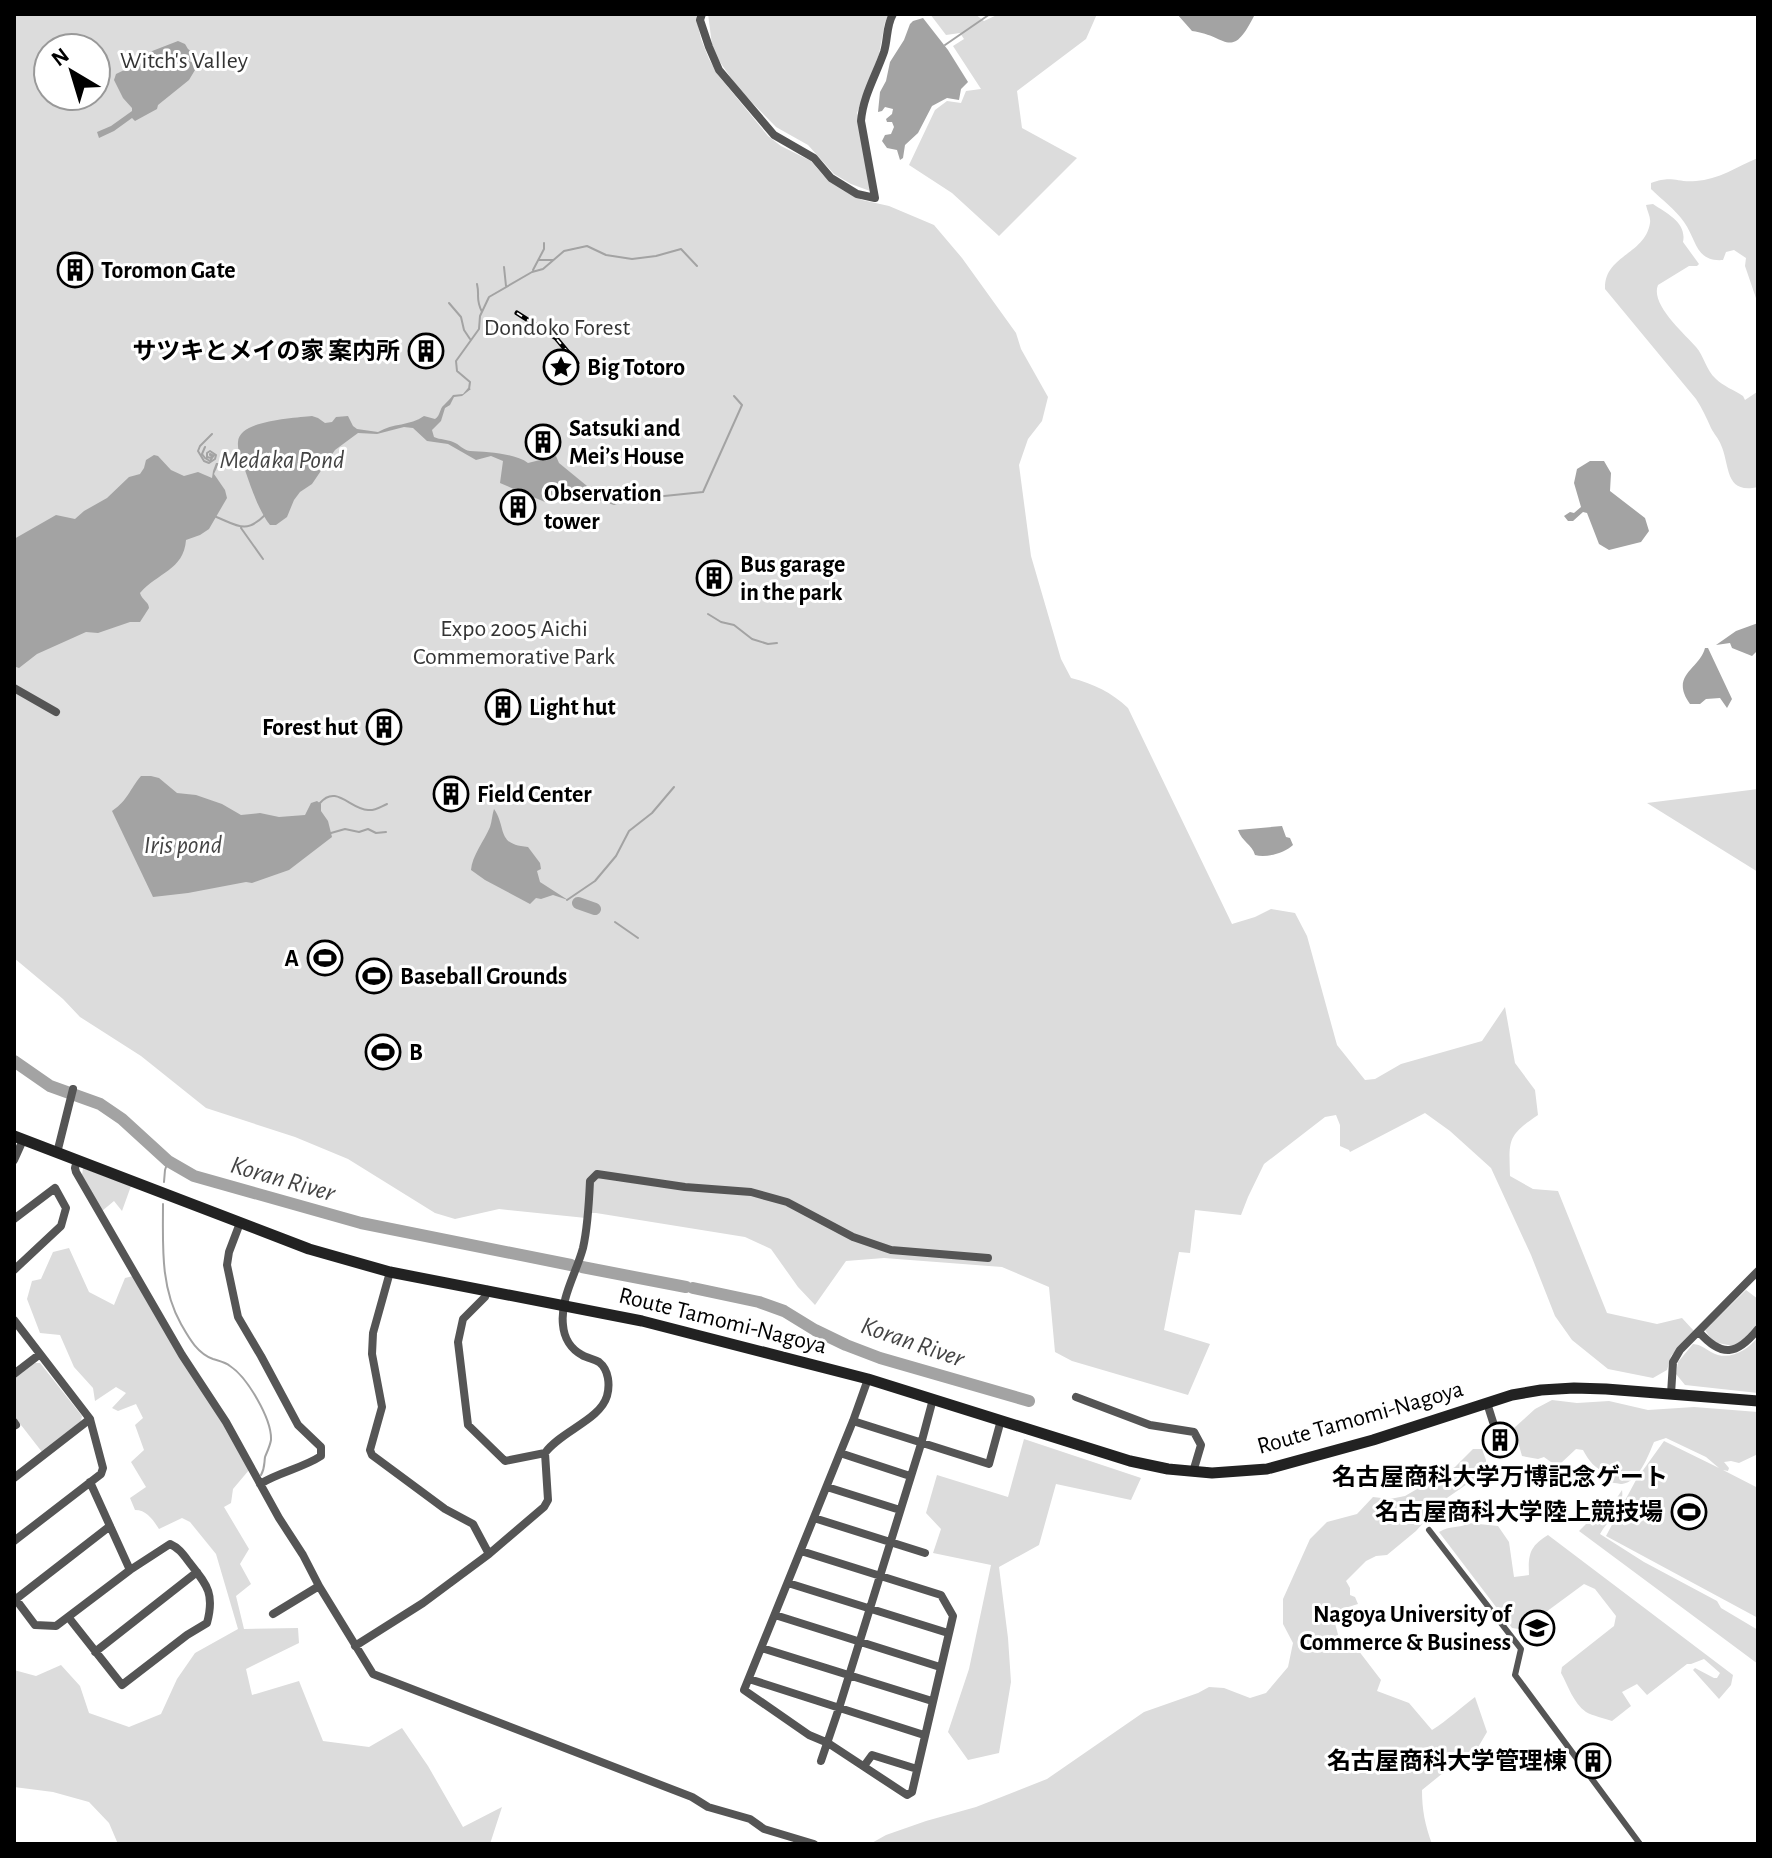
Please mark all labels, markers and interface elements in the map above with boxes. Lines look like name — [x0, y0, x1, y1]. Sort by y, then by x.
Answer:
north arrow — [32, 32, 112, 112]
text: N — [48, 44, 73, 70]
park label: Witch's Valley — [120, 49, 248, 73]
building icon: Toromon Gate — [56, 251, 94, 289]
place label: Toromon Gate — [101, 259, 236, 283]
park label: Dondoko Forest — [484, 316, 631, 340]
building icon: サツキとメイの家 案内所 — [407, 332, 445, 370]
place label: サツキとメイの家 案内所 — [132, 338, 400, 364]
place icon: Big Totoro — [542, 348, 580, 386]
place label: Big Totoro — [587, 356, 685, 380]
place label: Satsuki and Mei’s House — [569, 417, 684, 469]
building icon: Satsuki and Mei’s House — [524, 423, 562, 461]
water label: Medaka Pond — [219, 447, 345, 473]
place label: Observation tower — [544, 482, 662, 534]
building icon: Observation tower — [499, 488, 537, 526]
place label: Bus garage in the park — [740, 553, 845, 605]
building icon: Bus garage in the park — [695, 559, 733, 597]
park label: Expo 2005 Aichi Commemorative Park — [413, 617, 615, 669]
building icon: Light hut — [484, 688, 522, 726]
place label: Light hut — [529, 696, 616, 720]
building icon: Forest hut — [365, 708, 403, 746]
place label: Forest hut — [262, 716, 358, 740]
building icon: Field Center — [432, 775, 470, 813]
place label: Field Center — [477, 783, 592, 807]
water label: Iris pond — [144, 832, 223, 858]
sports icon: A — [306, 939, 344, 977]
place label: A — [285, 947, 300, 971]
sports icon: Baseball Grounds — [355, 957, 393, 995]
place label: Baseball Grounds — [400, 965, 567, 989]
sports icon: B — [364, 1033, 402, 1071]
place label: B — [409, 1041, 423, 1065]
water label: Koran River — [228, 1152, 339, 1207]
street label: Route Tamomi-Nagoya — [616, 1284, 829, 1358]
water label: Koran River — [858, 1312, 969, 1372]
street label: Route Tamomi-Nagoya — [1254, 1377, 1466, 1459]
building icon: 名古屋商科大学万博記念ゲート — [1481, 1421, 1519, 1459]
place label: 名古屋商科大学万博記念ゲート — [1332, 1464, 1668, 1490]
sports icon: 名古屋商科大学陸上競技場 — [1670, 1493, 1708, 1531]
place label: 名古屋商科大学陸上競技場 — [1375, 1499, 1663, 1525]
place label: Nagoya University of Commerce & Business — [1300, 1603, 1513, 1655]
school or university icon: Nagoya University of Commerce & Business — [1518, 1609, 1556, 1647]
building icon: 名古屋商科大学管理棟 — [1574, 1742, 1612, 1780]
place label: 名古屋商科大学管理棟 — [1327, 1748, 1567, 1774]

